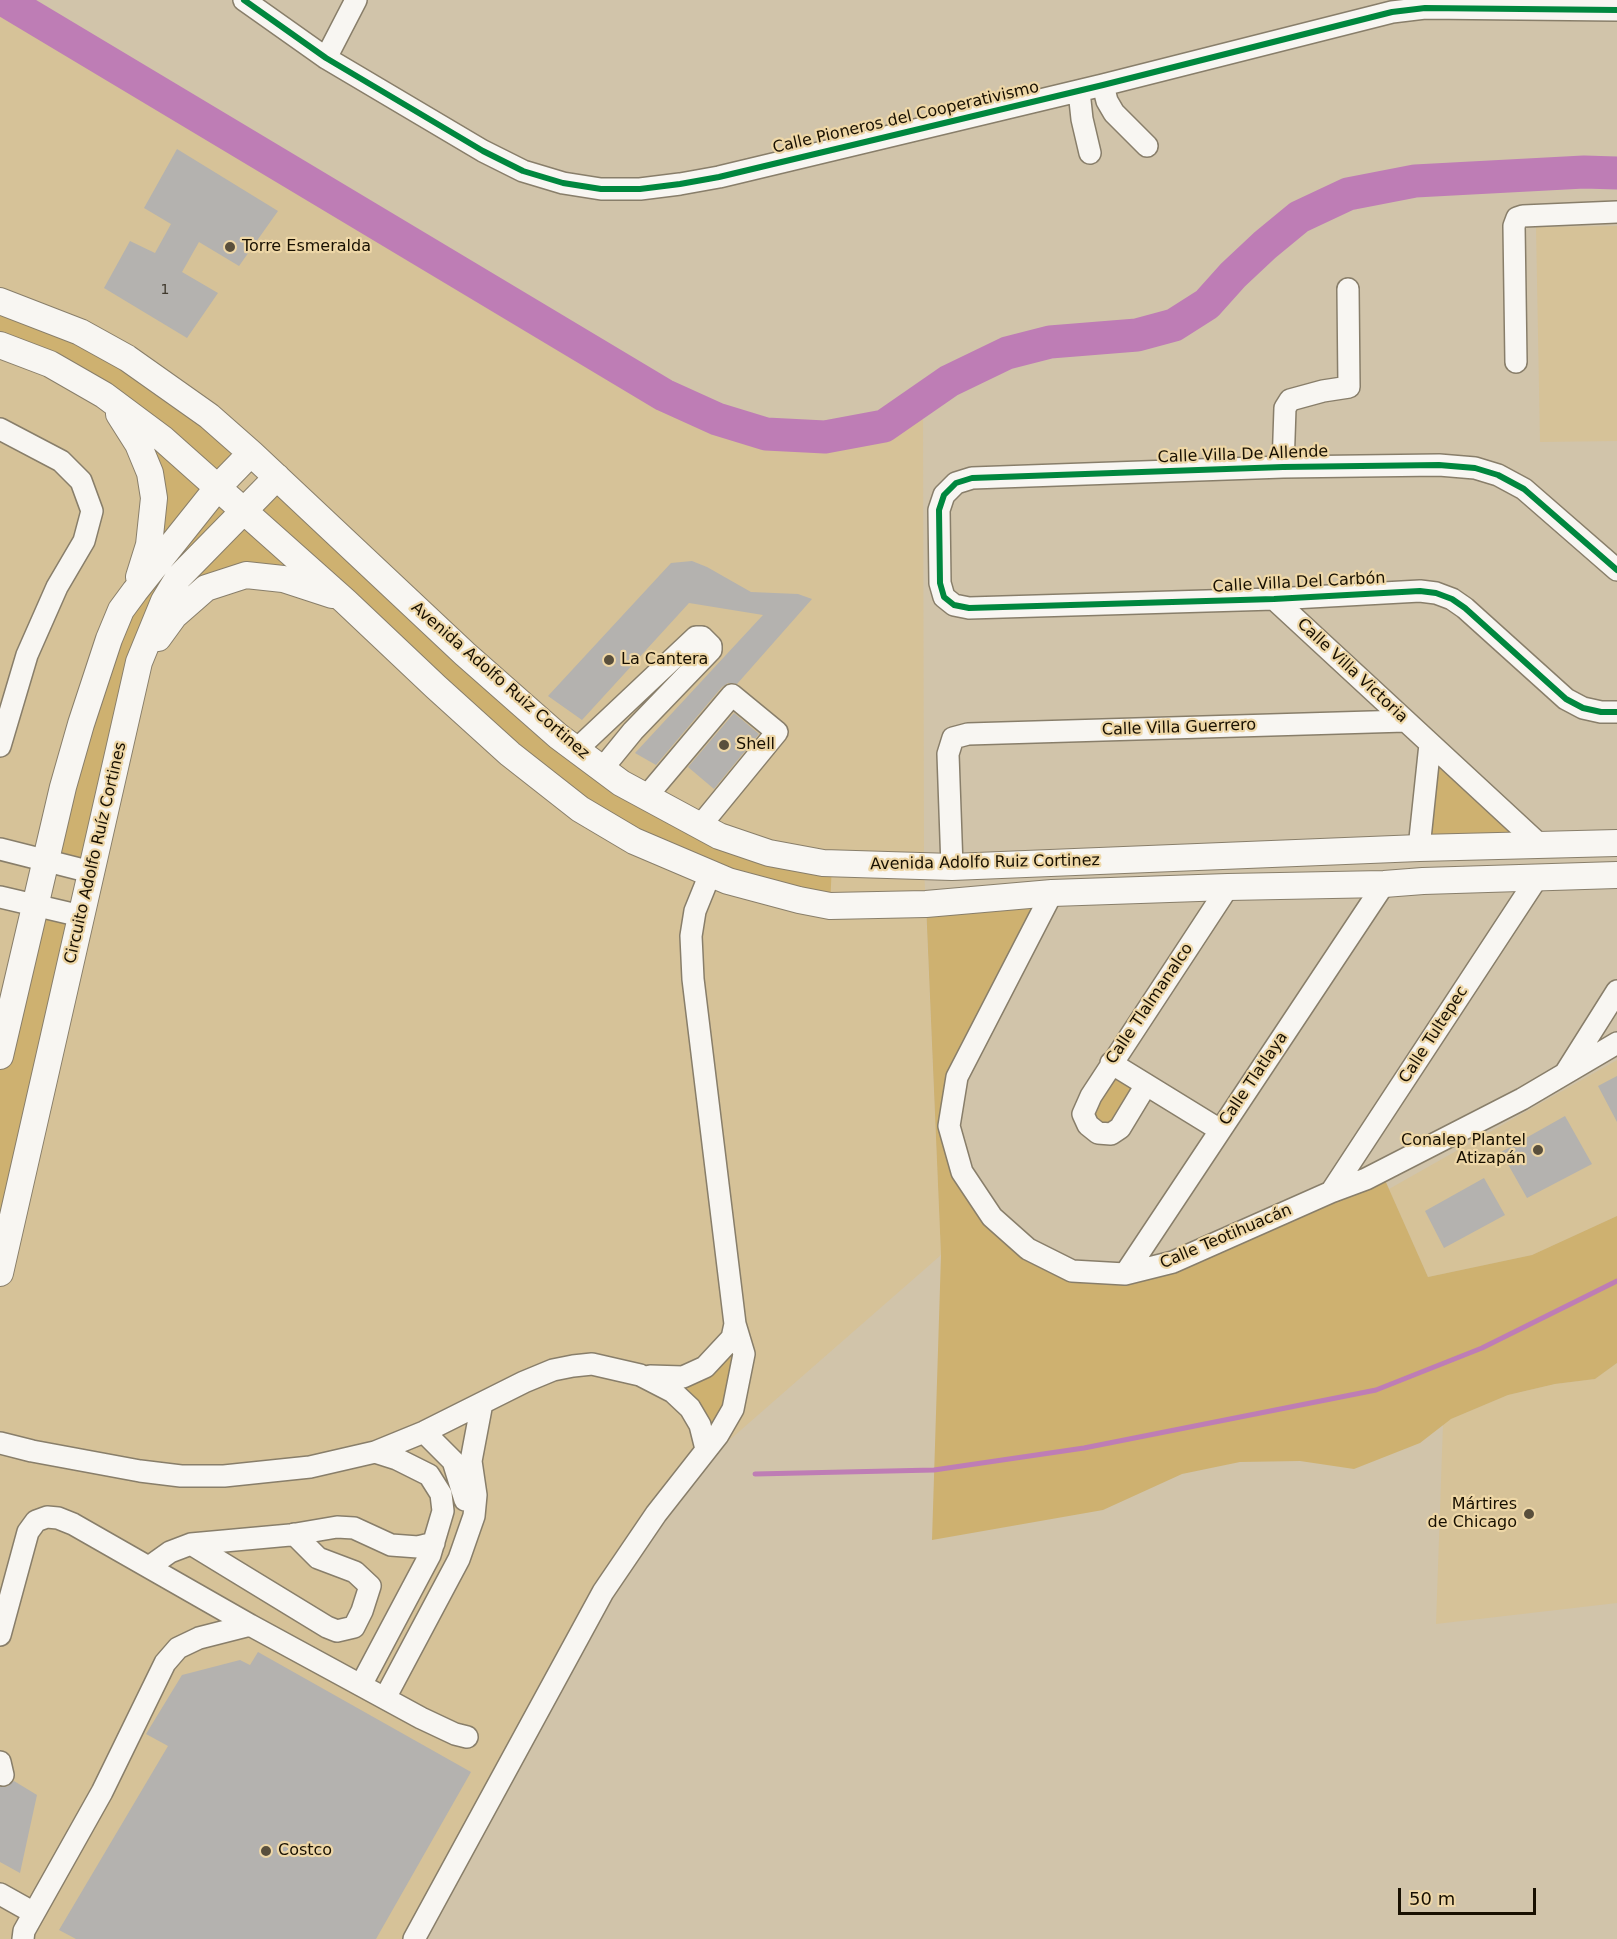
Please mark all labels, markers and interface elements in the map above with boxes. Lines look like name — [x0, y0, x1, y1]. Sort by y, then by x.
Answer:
street label: Calle Pioneros del Cooperativismo — [771, 78, 1041, 158]
place label: Torre Esmeralda — [242, 237, 371, 257]
marker: Torre Esmeralda — [223, 240, 237, 254]
house number: 1 — [161, 282, 169, 298]
street label: Calle Villa De Allende — [1157, 442, 1329, 468]
street label: Calle Villa Del Carbón — [1212, 569, 1386, 597]
street label: Avenida Adolfo Ruiz Cortinez — [407, 598, 593, 764]
street label: Calle Villa Victoria — [1293, 615, 1411, 727]
place label: La Cantera — [621, 650, 708, 670]
marker: La Cantera — [602, 653, 616, 667]
street label: Calle Villa Guerrero — [1102, 716, 1256, 740]
place label: Shell — [736, 735, 775, 755]
marker: Shell — [717, 738, 731, 752]
street label: Circuito Adolfo Ruíz Cortines — [61, 740, 131, 966]
street label: Avenida Adolfo Ruiz Cortinez — [870, 851, 1100, 875]
street label: Calle Tlalmanalco — [1102, 940, 1198, 1068]
street label: Calle Tultepec — [1396, 983, 1472, 1087]
street label: Calle Tlatlaya — [1216, 1029, 1292, 1129]
place label: Conalep Plantel Atizapán — [1401, 1131, 1526, 1169]
marker: Conalep Plantel Atizapán — [1531, 1143, 1545, 1157]
street label: Calle Teotihuacán — [1157, 1201, 1295, 1273]
place label: Mártires de Chicago — [1428, 1495, 1517, 1533]
marker: Mártires de Chicago — [1522, 1507, 1536, 1521]
place label: Costco — [278, 1841, 332, 1861]
marker: Costco — [259, 1844, 273, 1858]
scale bar — [1401, 1876, 1539, 1914]
text: 50 m — [1409, 1888, 1455, 1909]

